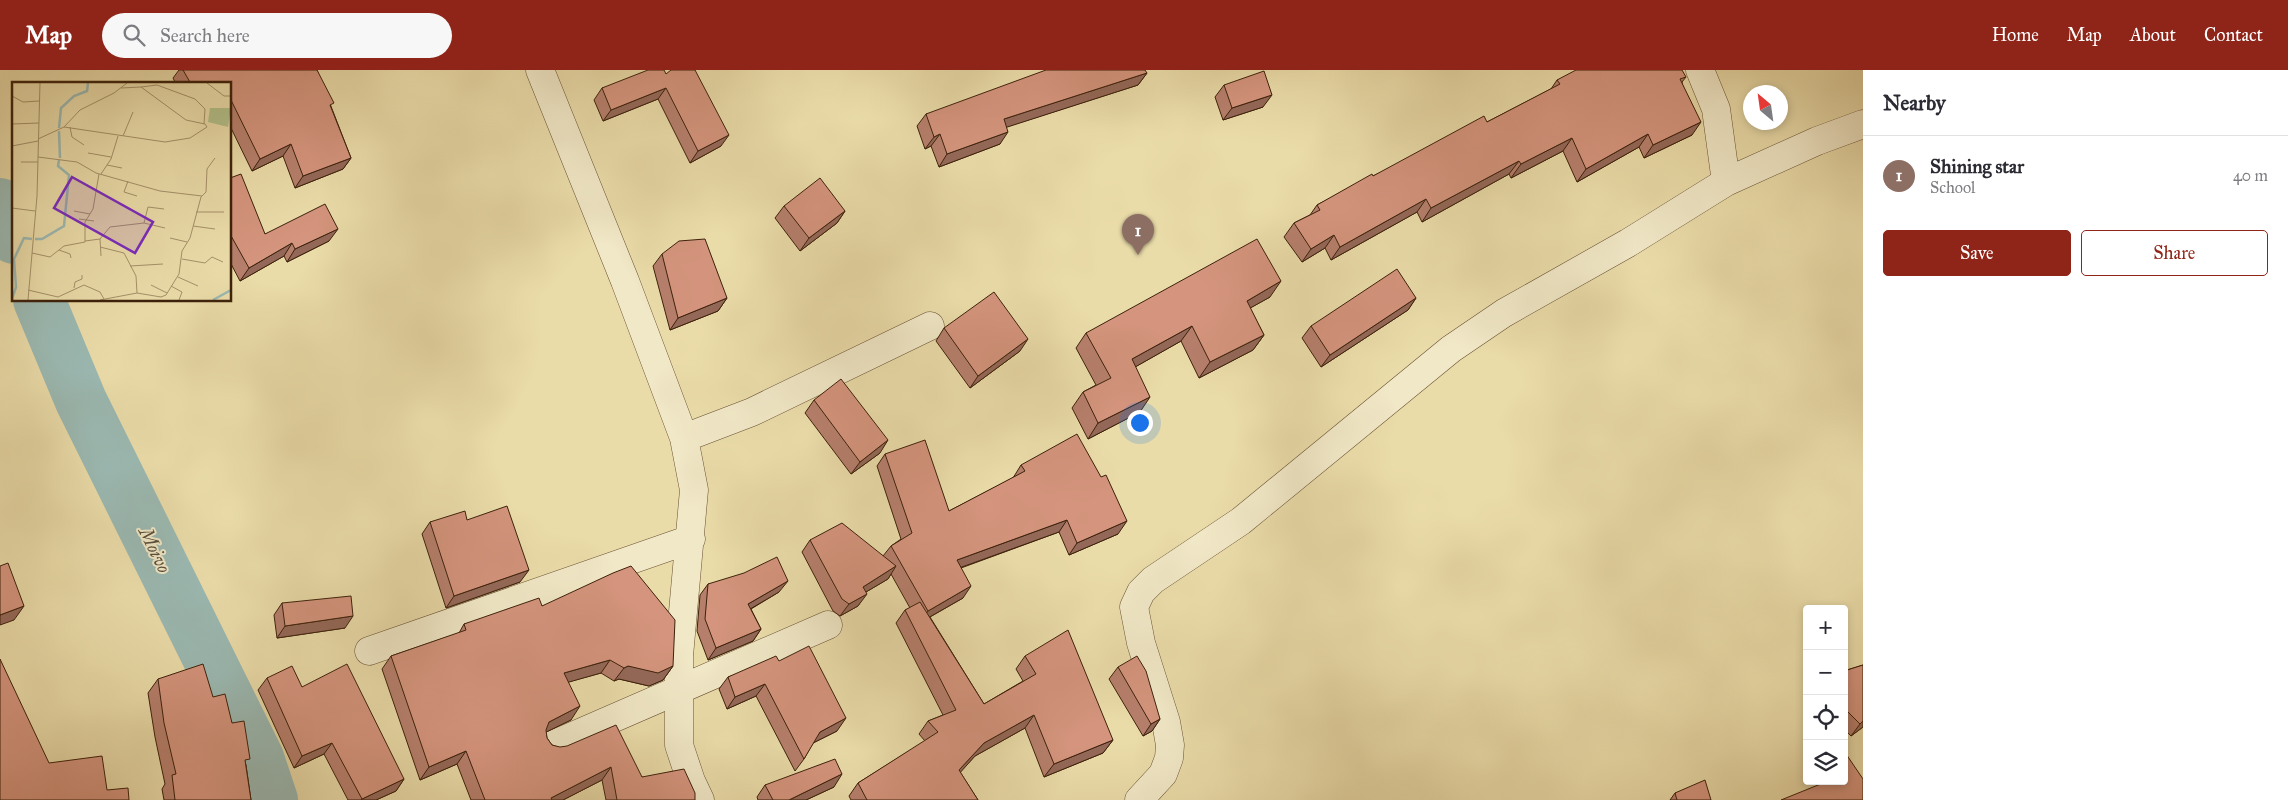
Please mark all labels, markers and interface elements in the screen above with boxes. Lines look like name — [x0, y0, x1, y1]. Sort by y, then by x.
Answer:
search box — [102, 13, 452, 58]
text: Map — [25, 20, 72, 50]
icon: search — [120, 21, 148, 49]
text: Search here — [160, 24, 250, 47]
text: Home — [1992, 24, 2039, 46]
text: Map — [2067, 24, 2102, 46]
text: About — [2130, 24, 2176, 46]
text: Contact — [2204, 24, 2263, 46]
inset map — [12, 82, 231, 301]
north arrow — [1743, 85, 1788, 130]
text: Nearby — [1883, 90, 1946, 116]
text: Shining star — [1930, 155, 2024, 178]
text: 1 — [1896, 166, 1902, 185]
text: 40 m — [2233, 166, 2268, 185]
text: School — [1930, 178, 1975, 197]
pin: 1 — [1122, 214, 1154, 255]
button: Save — [1883, 230, 2071, 276]
button: Share — [2081, 230, 2268, 276]
your location — [1127, 410, 1153, 436]
water label: Moivo — [133, 522, 176, 577]
map controls — [1803, 605, 1848, 785]
button: + — [1803, 605, 1848, 650]
button: − — [1803, 650, 1848, 695]
button: locate — [1803, 695, 1848, 740]
button: layers — [1803, 740, 1848, 785]

